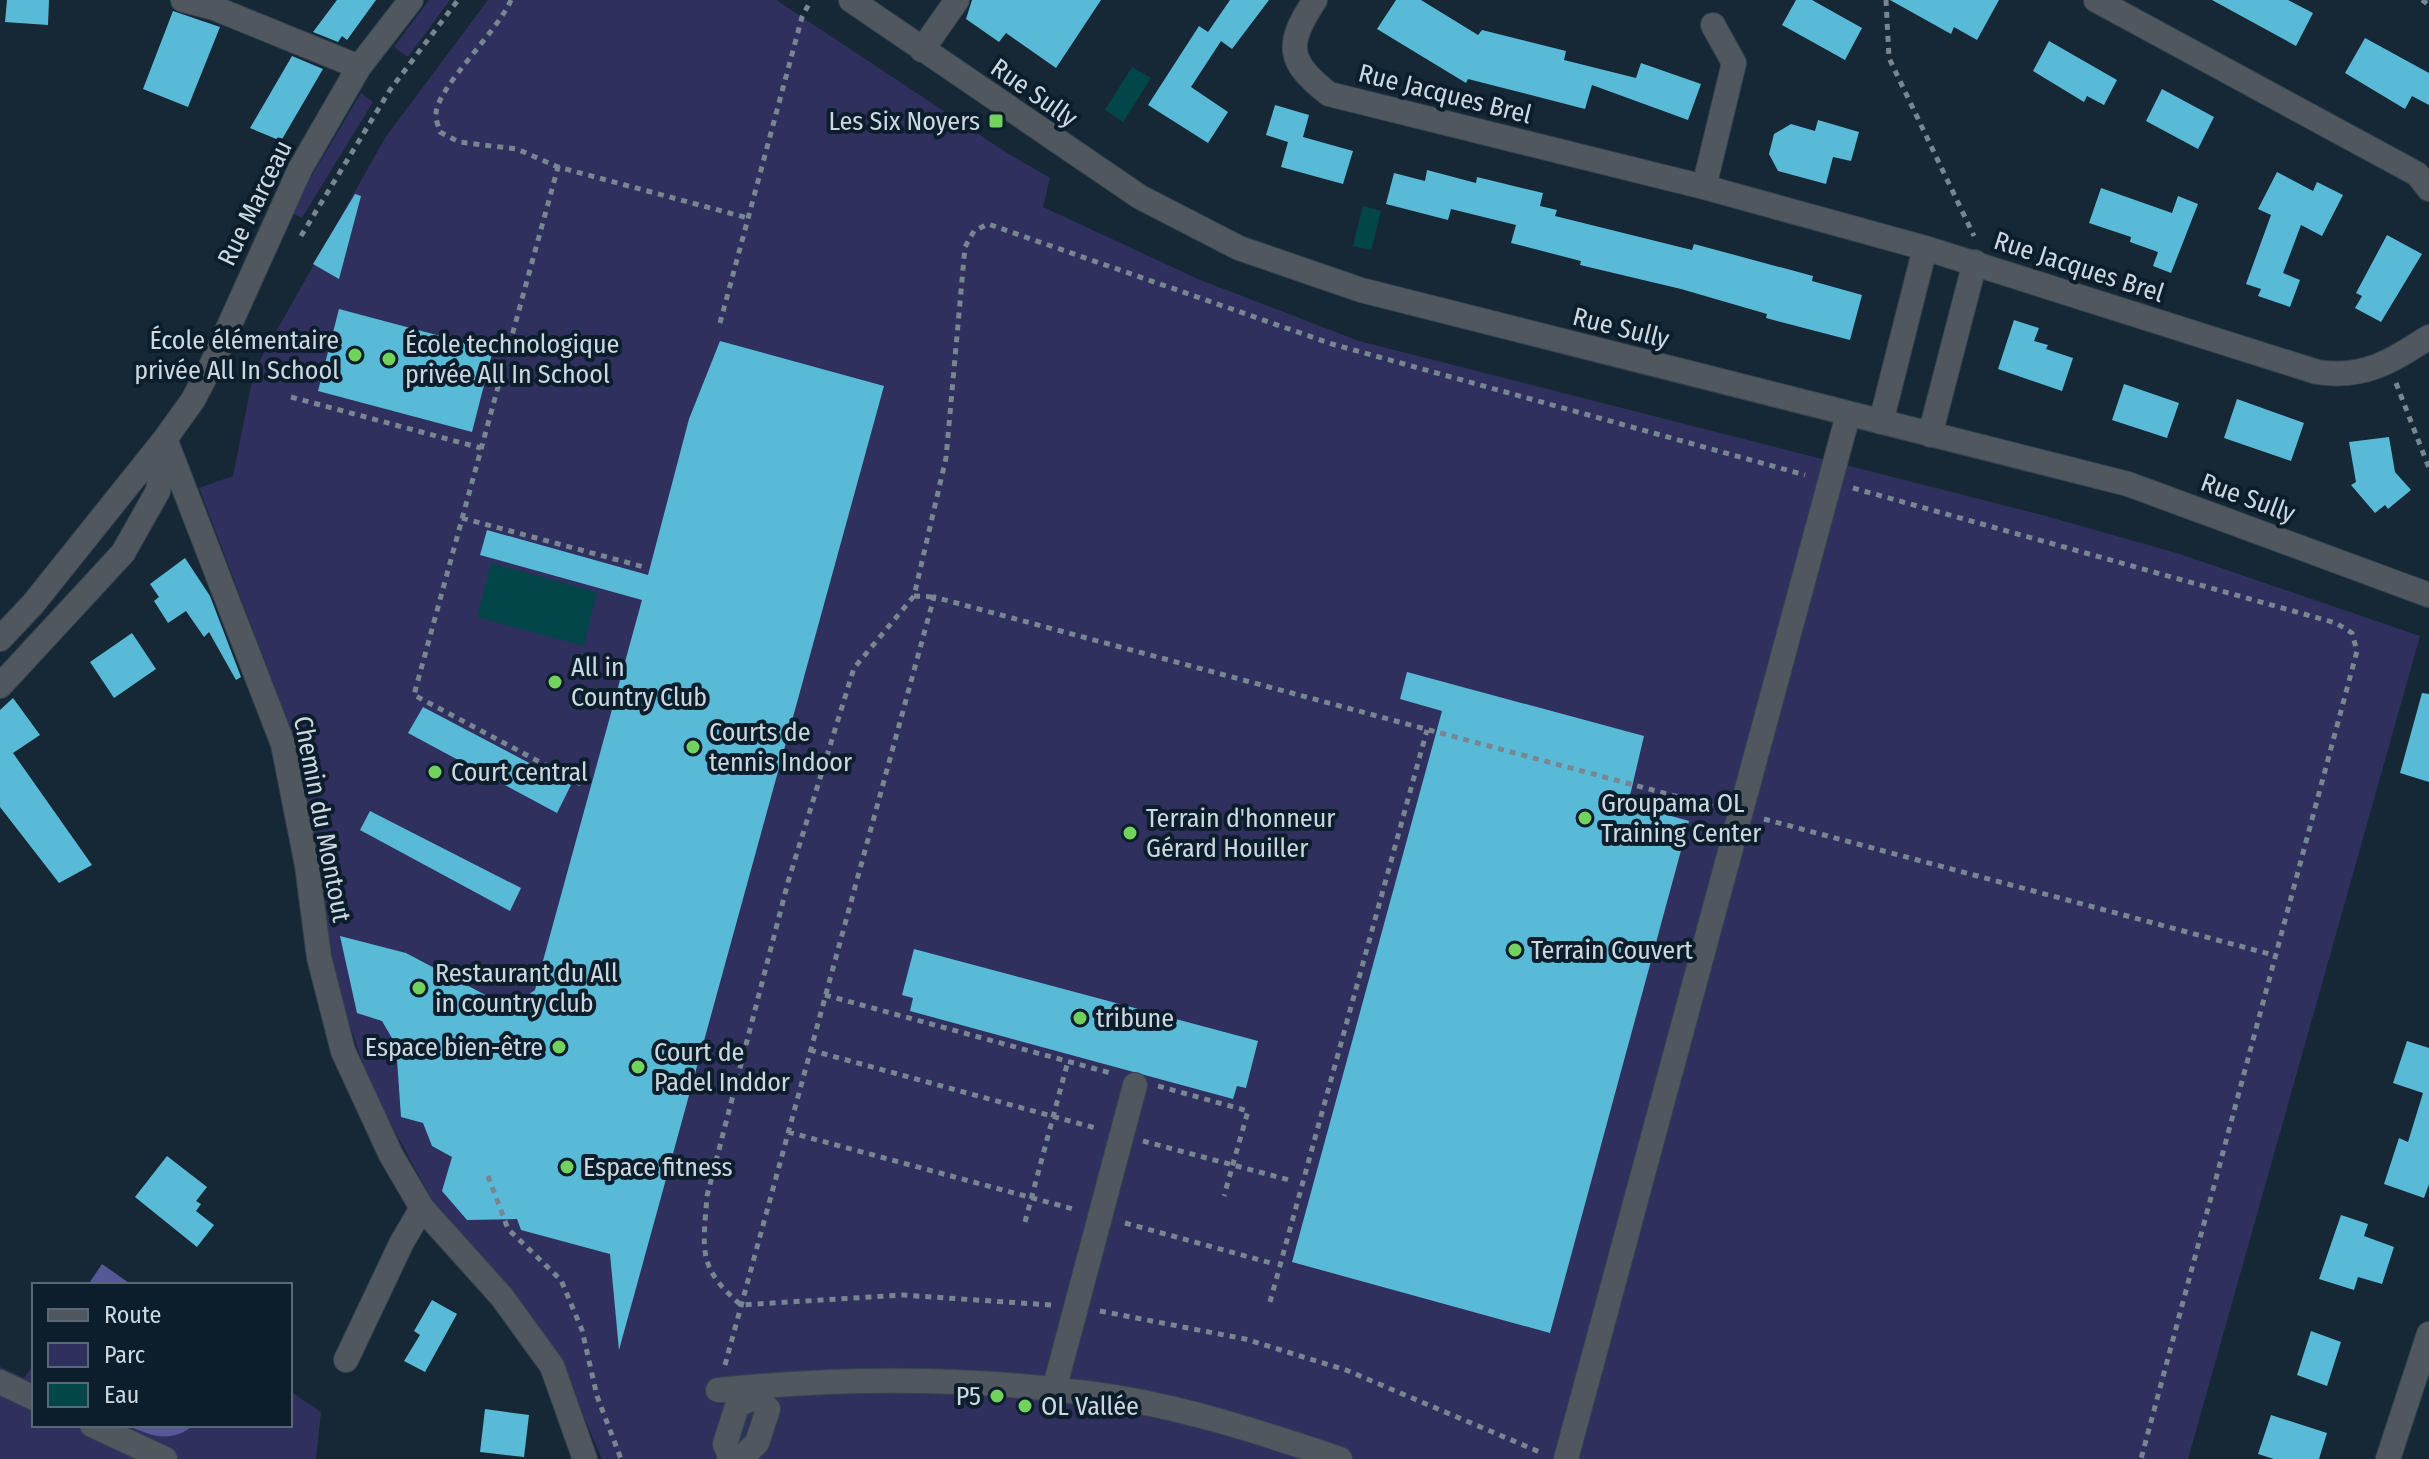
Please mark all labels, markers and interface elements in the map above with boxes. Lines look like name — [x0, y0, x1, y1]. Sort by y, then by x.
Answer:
street label: Rue Sully — [985, 52, 1083, 134]
street label: Rue Jacques Brel — [1355, 58, 1535, 130]
place label: Les Six Noyers — [829, 106, 980, 137]
marker: Les Six Noyers — [987, 112, 1005, 130]
street label: Rue Marceau — [211, 135, 299, 271]
street label: Rue Jacques Brel — [1990, 225, 2168, 309]
street label: Rue Sully — [1570, 301, 1673, 355]
place label: École élémentaire privée All In School — [134, 325, 339, 386]
place label: École technologique privée All In School — [405, 329, 619, 390]
marker: École élémentaire privée All In School — [346, 346, 364, 364]
marker: École technologique privée All In School — [380, 350, 398, 368]
street label: Rue Sully — [2197, 467, 2300, 530]
place label: All in Country Club — [571, 652, 707, 713]
marker: All in Country Club — [546, 673, 564, 691]
street label: Chemin du Montout — [287, 713, 357, 925]
place label: Courts de tennis Indoor — [709, 717, 852, 778]
marker: Courts de tennis Indoor — [684, 738, 702, 756]
place label: Court central — [451, 757, 588, 788]
marker: Court central — [426, 763, 444, 781]
place label: Groupama OL Training Center — [1601, 788, 1761, 849]
place label: Terrain d'honneur Gérard Houiller — [1146, 803, 1335, 864]
marker: Groupama OL Training Center — [1576, 809, 1594, 827]
marker: Terrain d'honneur Gérard Houiller — [1121, 824, 1139, 842]
place label: Terrain Couvert — [1531, 935, 1693, 966]
marker: Terrain Couvert — [1506, 941, 1524, 959]
place label: Restaurant du All in country club — [435, 958, 618, 1019]
marker: Restaurant du All in country club — [410, 979, 428, 997]
place label: tribune — [1096, 1003, 1174, 1034]
marker: tribune — [1071, 1009, 1089, 1027]
place label: Espace bien-être — [365, 1032, 543, 1063]
place label: Court de Padel Inddor — [654, 1037, 790, 1098]
marker: Espace bien-être — [550, 1038, 568, 1056]
marker: Court de Padel Inddor — [629, 1058, 647, 1076]
place label: Espace fitness — [583, 1152, 733, 1183]
marker: Espace fitness — [558, 1158, 576, 1176]
legend — [32, 1283, 292, 1427]
text: Route — [104, 1301, 161, 1329]
text: Parc — [104, 1341, 145, 1369]
text: Eau — [104, 1381, 139, 1409]
place label: P5 — [956, 1381, 981, 1412]
marker: P5 — [988, 1387, 1006, 1405]
place label: OL Vallée — [1041, 1391, 1139, 1422]
marker: OL Vallée — [1016, 1397, 1034, 1415]

